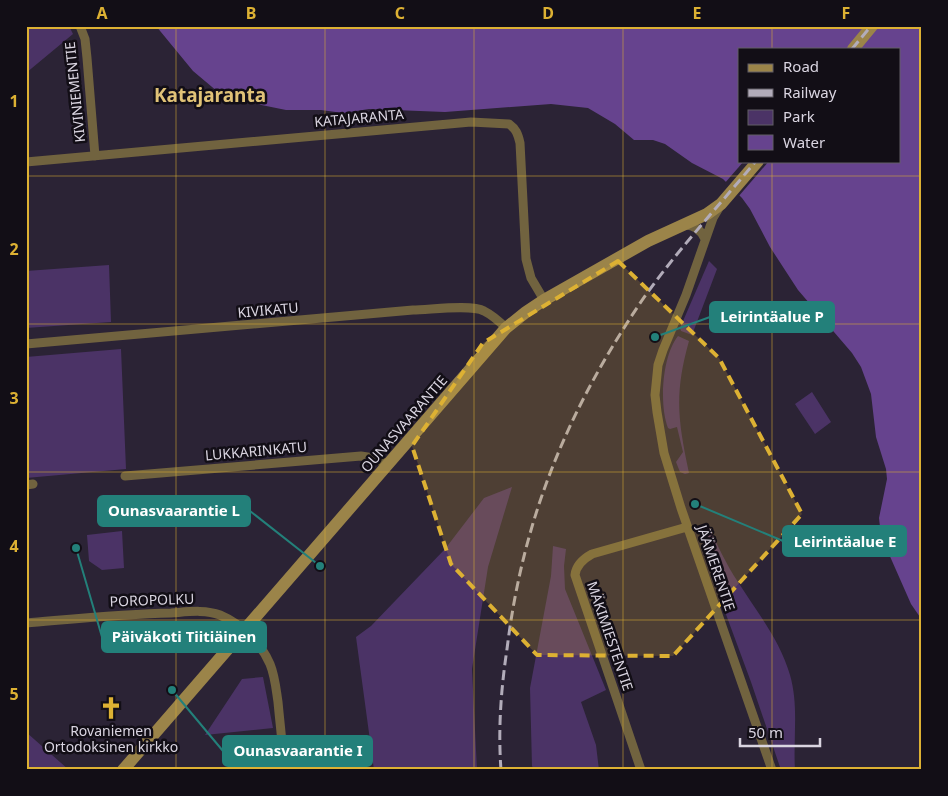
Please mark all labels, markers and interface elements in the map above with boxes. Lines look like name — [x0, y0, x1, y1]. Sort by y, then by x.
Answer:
text: A — [96, 2, 108, 24]
text: B — [246, 2, 256, 24]
text: C — [395, 2, 405, 24]
text: D — [542, 2, 554, 24]
text: E — [693, 2, 702, 24]
text: F — [842, 2, 850, 24]
street label: KIVINIEMENTIE — [60, 41, 89, 143]
legend — [738, 48, 900, 162]
text: Road — [783, 56, 819, 76]
district label: Katajaranta — [154, 82, 266, 108]
text: Railway — [783, 82, 837, 102]
text: 1 — [9, 90, 19, 112]
street label: KATAJARANTA — [313, 104, 405, 131]
text: Park — [783, 106, 815, 126]
text: Water — [783, 132, 825, 152]
text: 2 — [9, 238, 19, 260]
street label: KIVIKATU — [237, 297, 299, 322]
callout: Leirintäalue P — [710, 302, 834, 332]
text: Leirintäalue P — [720, 306, 824, 326]
street label: OUNASVAARANTIE — [356, 371, 451, 476]
text: 3 — [9, 387, 19, 409]
street label: LUKKARINKATU — [204, 437, 308, 464]
callout: Ounasvaarantie L — [98, 496, 250, 526]
text: Ounasvaarantie L — [108, 500, 240, 520]
street label: JÄÄMERENTIE — [692, 520, 740, 613]
callout: Leirintäalue E — [783, 526, 906, 556]
text: Leirintäalue E — [794, 531, 896, 551]
text: 4 — [9, 535, 19, 557]
street label: MÄKIMIESTENTIE — [583, 579, 638, 693]
street label: POROPOLKU — [109, 589, 195, 610]
callout: Päiväkoti Tiitiäinen — [102, 622, 266, 652]
text: Päiväkoti Tiitiäinen — [112, 626, 256, 646]
text: 5 — [9, 683, 19, 705]
church icon: Rovaniemen Ortodoksinen kirkko — [98, 695, 124, 721]
scale bar — [740, 716, 820, 748]
place label: Rovaniemen Ortodoksinen kirkko — [44, 721, 178, 756]
text: 50 m — [748, 722, 783, 742]
callout: Ounasvaarantie I — [223, 736, 372, 766]
text: Ounasvaarantie I — [233, 740, 363, 760]

